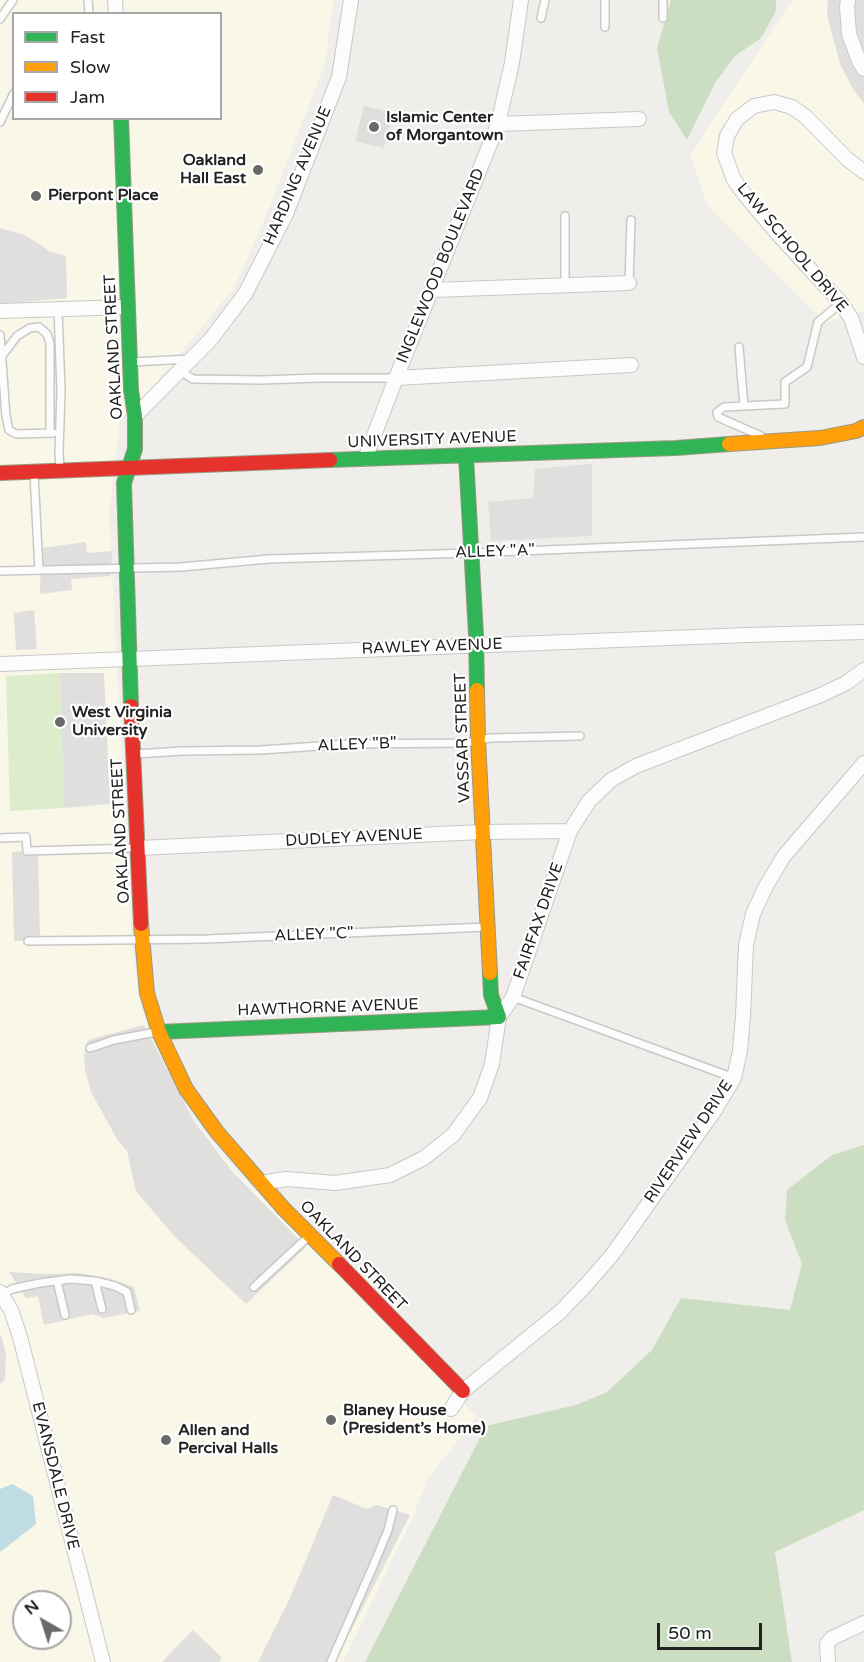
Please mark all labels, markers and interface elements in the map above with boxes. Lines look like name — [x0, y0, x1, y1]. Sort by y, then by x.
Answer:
legend — [12, 12, 222, 120]
text: Fast — [70, 26, 105, 48]
text: Slow — [70, 56, 111, 78]
text: Jam — [70, 86, 105, 108]
street label: HARDING AVENUE — [260, 104, 336, 248]
place label: Islamic Center of Morgantown — [386, 108, 503, 146]
marker: Islamic Center of Morgantown — [367, 120, 381, 134]
place label: Oakland Hall East — [180, 151, 246, 189]
marker: Oakland Hall East — [251, 163, 265, 177]
street label: INGLEWOOD BOULEVARD — [393, 166, 489, 366]
street label: LAW SCHOOL DRIVE — [732, 179, 852, 317]
place label: Pierpont Place — [48, 186, 159, 206]
marker: Pierpont Place — [29, 189, 43, 203]
street label: OAKLAND STREET — [101, 274, 127, 420]
street label: UNIVERSITY AVENUE — [347, 427, 517, 453]
street label: ALLEY "A" — [455, 541, 535, 563]
street label: RAWLEY AVENUE — [361, 635, 503, 659]
street label: VASSAR STREET — [451, 673, 475, 803]
place label: West Virginia University — [72, 703, 172, 741]
marker: West Virginia University — [53, 715, 67, 729]
street label: ALLEY "B" — [317, 734, 397, 756]
street label: OAKLAND STREET — [108, 758, 134, 904]
street label: DUDLEY AVENUE — [285, 825, 423, 851]
street label: FAIRFAX DRIVE — [510, 860, 568, 982]
street label: ALLEY "C" — [274, 924, 354, 946]
street label: HAWTHORNE AVENUE — [237, 995, 419, 1021]
street label: RIVERVIEW DRIVE — [641, 1077, 737, 1207]
street label: OAKLAND STREET — [295, 1197, 411, 1315]
street label: EVANSDALE DRIVE — [27, 1400, 83, 1552]
place label: Blaney House (President’s Home) — [343, 1401, 486, 1439]
marker: Blaney House (President’s Home) — [324, 1413, 338, 1427]
place label: Allen and Percival Halls — [178, 1421, 278, 1459]
marker: Allen and Percival Halls — [159, 1433, 173, 1447]
north arrow — [12, 1590, 72, 1650]
text: N — [21, 1596, 43, 1619]
scale bar — [660, 1611, 765, 1649]
text: 50 m — [668, 1622, 712, 1644]

